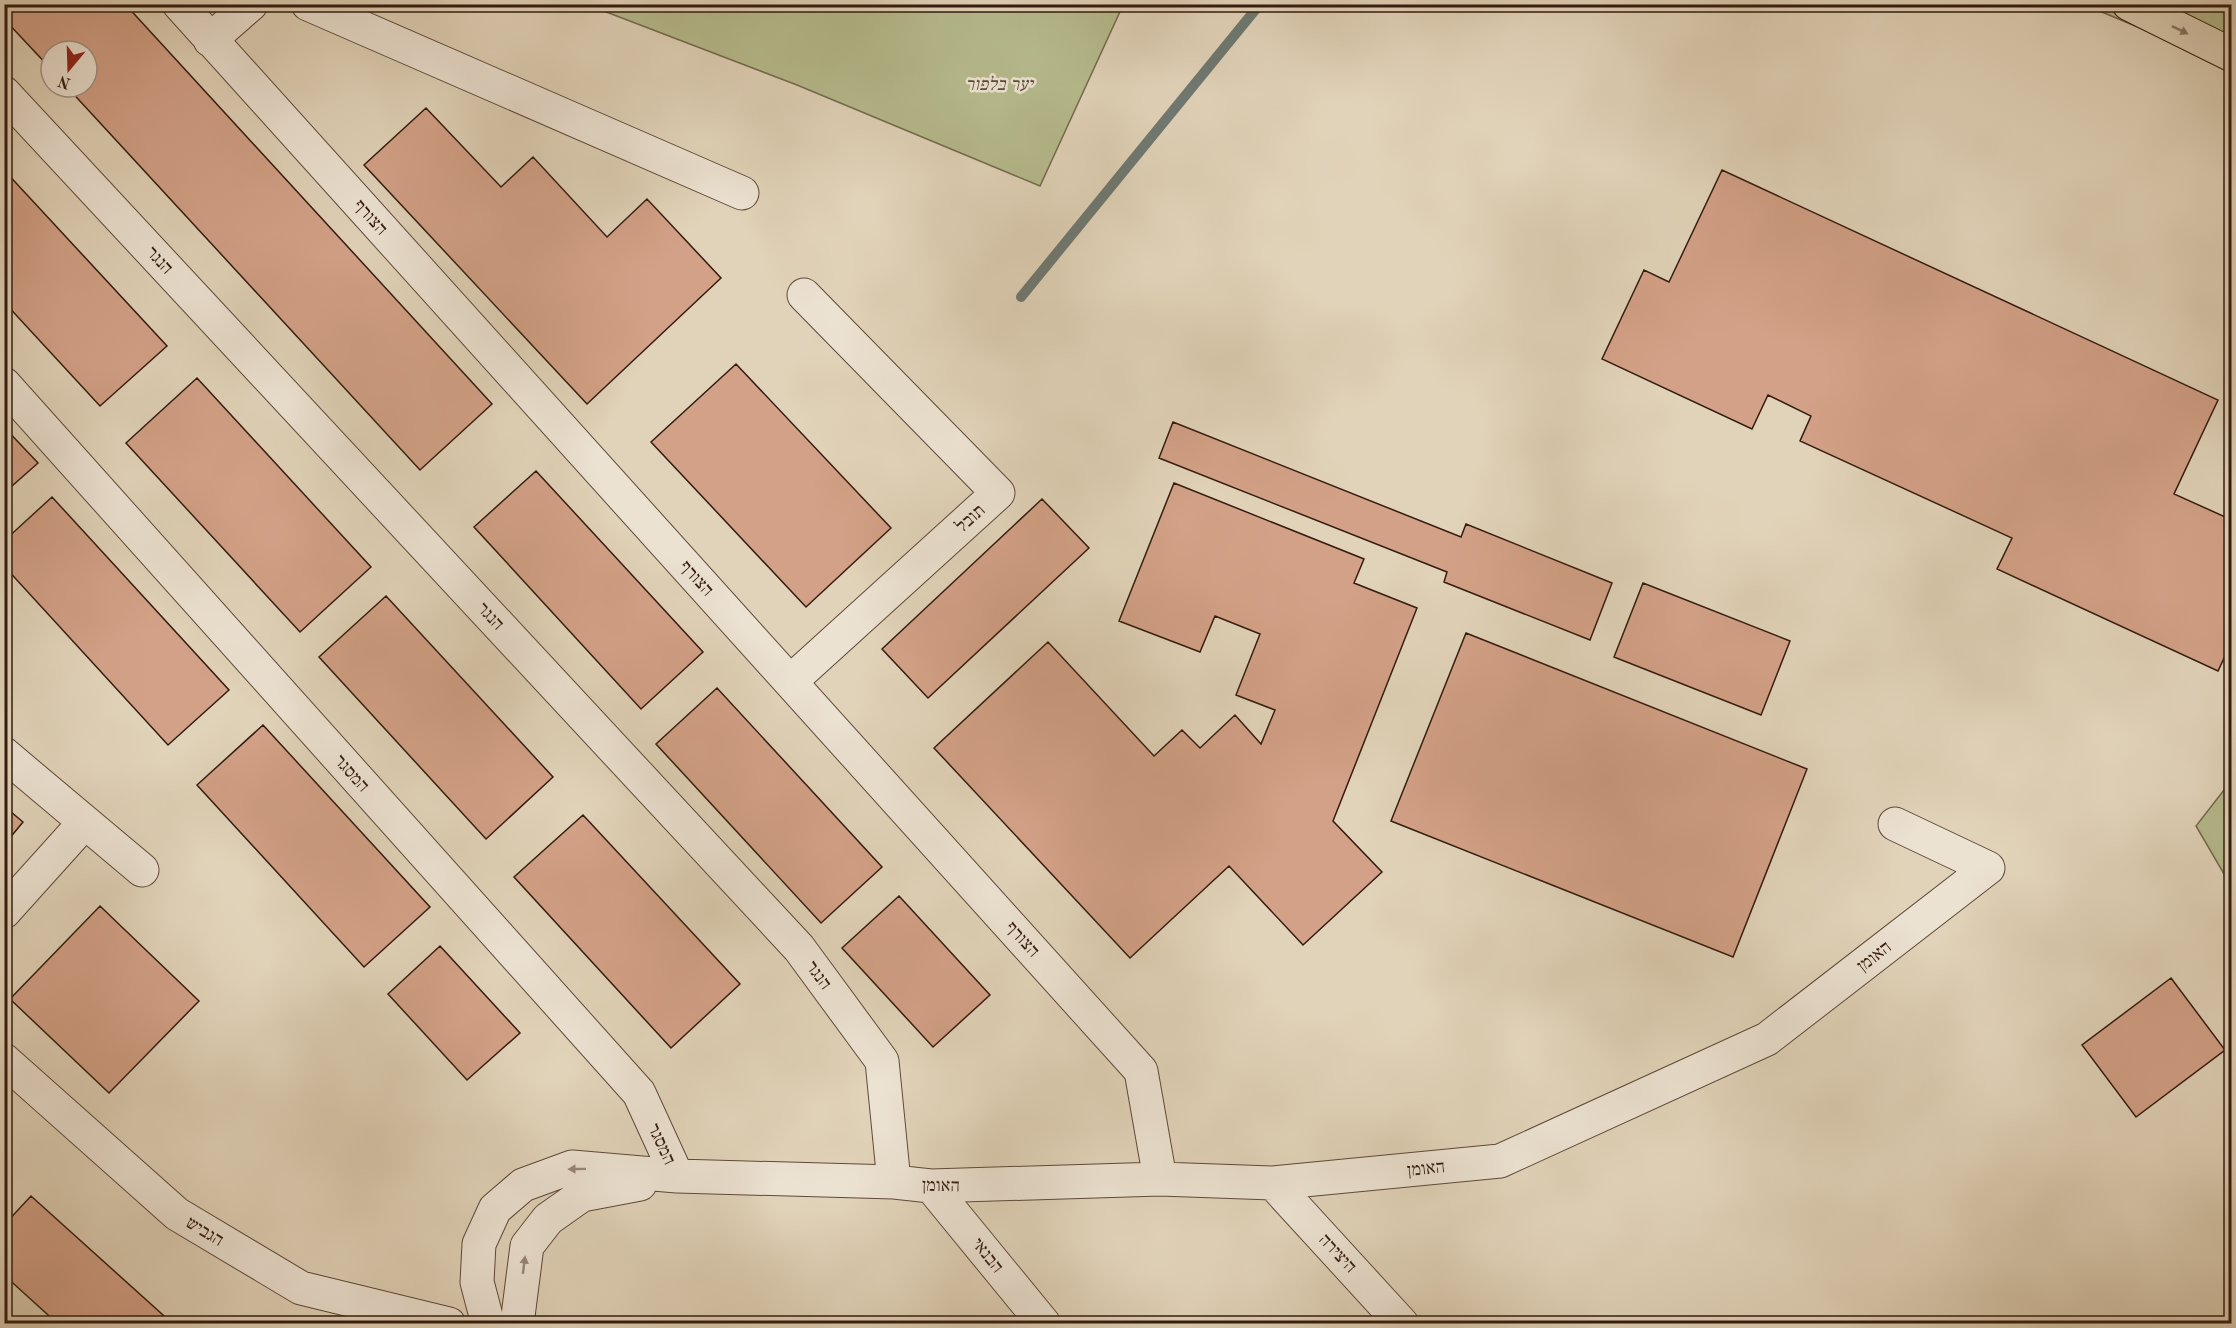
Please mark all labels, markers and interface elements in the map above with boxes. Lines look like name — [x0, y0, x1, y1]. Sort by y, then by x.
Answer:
one-way arrow — [2172, 25, 2189, 34]
north arrow — [39, 39, 99, 99]
text: N — [56, 71, 73, 91]
park label: יער בלפור — [965, 75, 1035, 94]
street label: הצורף — [350, 197, 390, 239]
street label: הנגר — [142, 244, 176, 278]
street label: תובל — [952, 500, 989, 536]
street label: הצורף — [676, 558, 716, 600]
street label: הנגר — [473, 600, 507, 634]
street label: המסגר — [330, 752, 372, 796]
street label: הצורף — [1002, 919, 1042, 961]
street label: האומן — [1854, 938, 1895, 976]
street label: הנגר — [802, 958, 834, 993]
street label: המסגר — [644, 1121, 678, 1168]
street label: האומן — [1406, 1158, 1446, 1180]
one-way arrow — [568, 1164, 587, 1173]
street label: האומן — [922, 1177, 960, 1195]
street label: הגביש — [183, 1214, 226, 1250]
street label: היצירה — [1315, 1231, 1359, 1277]
street label: הבנאי — [968, 1235, 1006, 1276]
one-way arrow — [520, 1256, 529, 1275]

